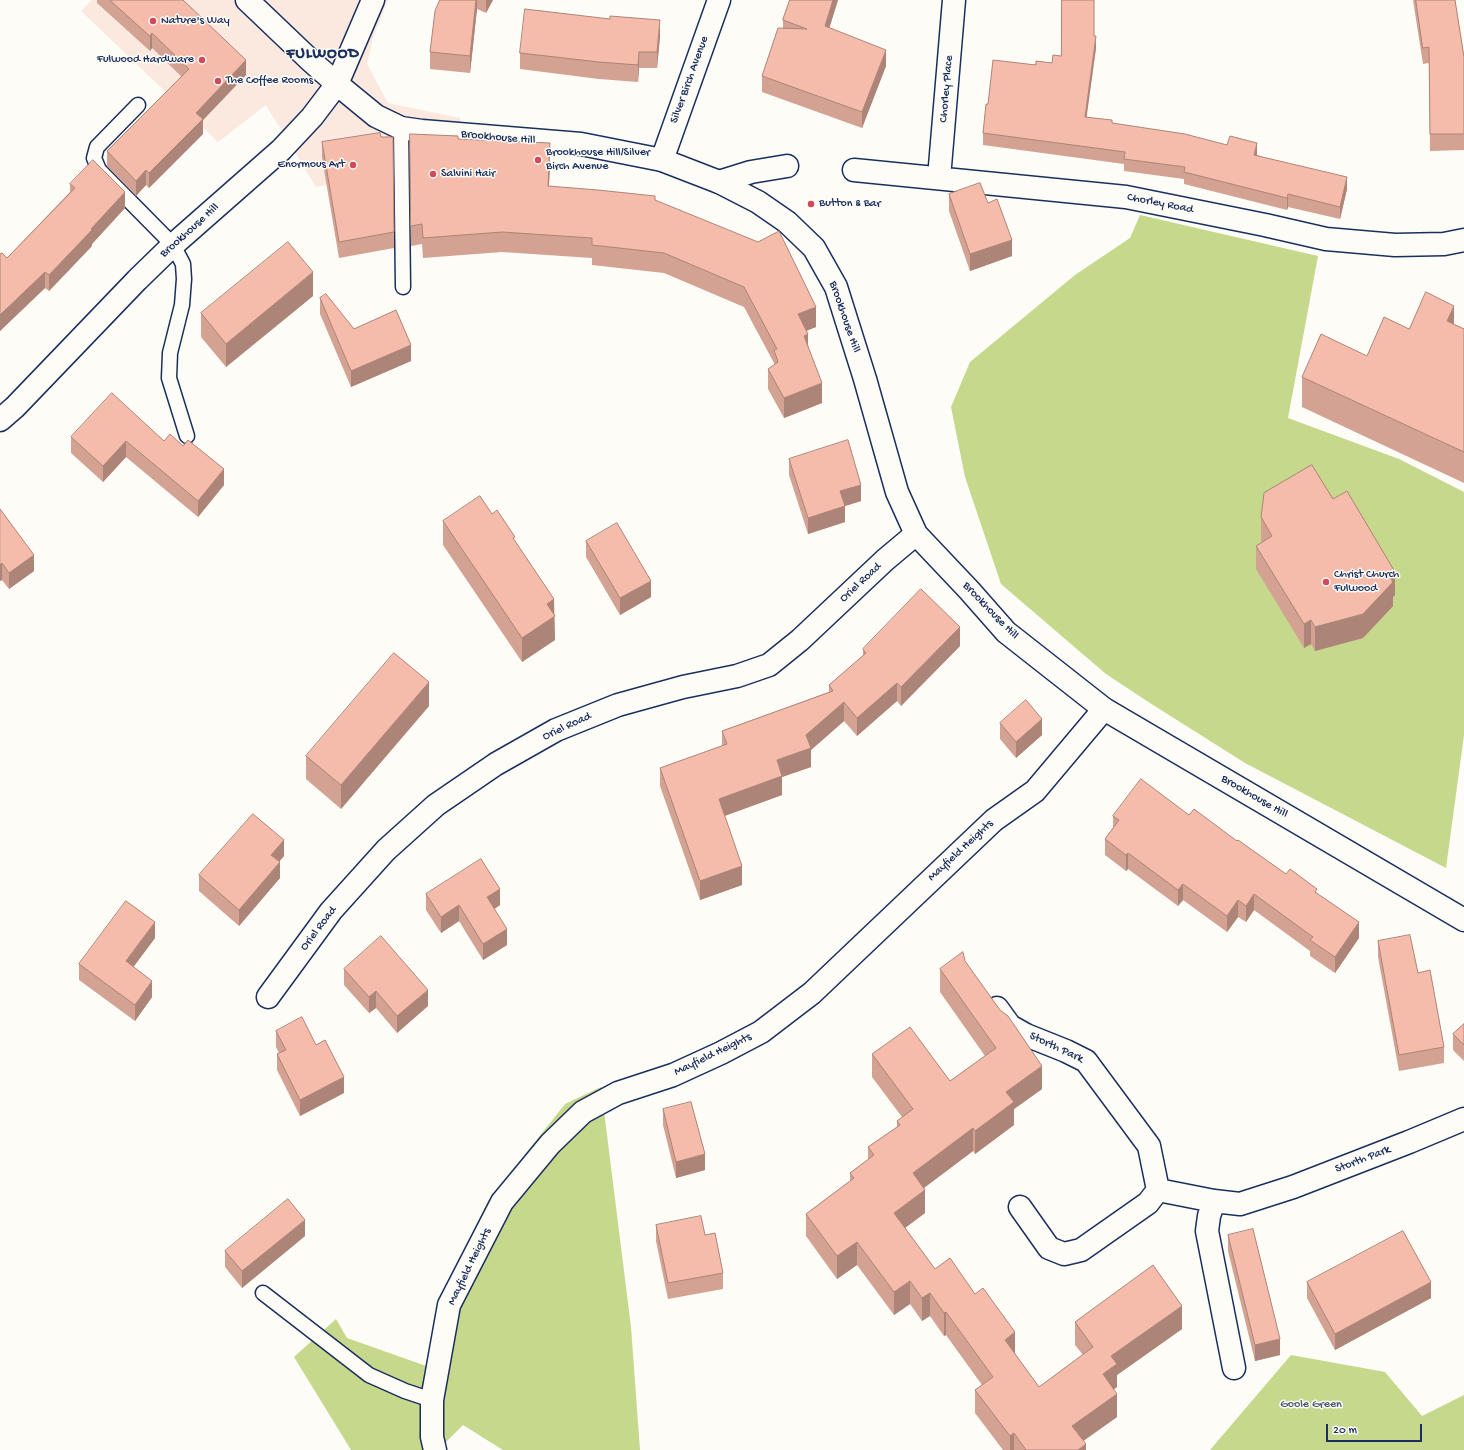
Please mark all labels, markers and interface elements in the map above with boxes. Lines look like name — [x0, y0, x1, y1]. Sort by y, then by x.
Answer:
place label: Nature's Way — [161, 14, 230, 28]
marker: Nature's Way — [148, 16, 158, 26]
street label: Silver Birch Avenue — [668, 34, 712, 126]
district label: FULWOOD — [286, 45, 360, 65]
place label: Fulwood Hardware — [97, 53, 194, 67]
marker: Fulwood Hardware — [197, 55, 207, 65]
street label: Chorley Place — [937, 55, 957, 123]
place label: The Coffee Rooms — [226, 74, 313, 88]
marker: The Coffee Rooms — [213, 76, 223, 86]
street label: Brookhouse Hill — [460, 128, 536, 148]
place label: Brookhouse Hill/Silver Birch Avenue — [546, 146, 650, 174]
marker: Brookhouse Hill/Silver Birch Avenue — [533, 155, 543, 165]
place label: Enormous Art — [277, 158, 345, 172]
marker: Enormous Art — [348, 160, 358, 170]
place label: Salvini Hair — [441, 167, 495, 181]
marker: Salvini Hair — [428, 169, 438, 179]
street label: Chorley Road — [1126, 191, 1194, 217]
place label: Button & Bar — [819, 197, 881, 211]
marker: Button & Bar — [806, 199, 816, 209]
street label: Brookhouse Hill — [157, 201, 223, 261]
street label: Brookhouse Hill — [825, 279, 863, 355]
street label: Oriel Road — [837, 560, 885, 606]
place label: Christ Church Fulwood — [1334, 568, 1399, 596]
marker: Christ Church Fulwood — [1321, 577, 1331, 587]
street label: Brookhouse Hill — [959, 579, 1021, 643]
street label: Oriel Road — [540, 709, 594, 745]
street label: Brookhouse Hill — [1218, 772, 1290, 822]
street label: Mayfield Heights — [925, 817, 997, 885]
street label: Oriel Road — [298, 904, 340, 954]
street label: Storth Park — [1027, 1029, 1085, 1067]
street label: Mayfield Heights — [672, 1030, 754, 1080]
street label: Storth Park — [1333, 1143, 1393, 1177]
street label: Mayfield Heights — [445, 1226, 495, 1308]
park label: Goole Green — [1280, 1398, 1342, 1412]
scale bar — [1328, 1416, 1424, 1442]
text: 20 m — [1333, 1424, 1357, 1438]

